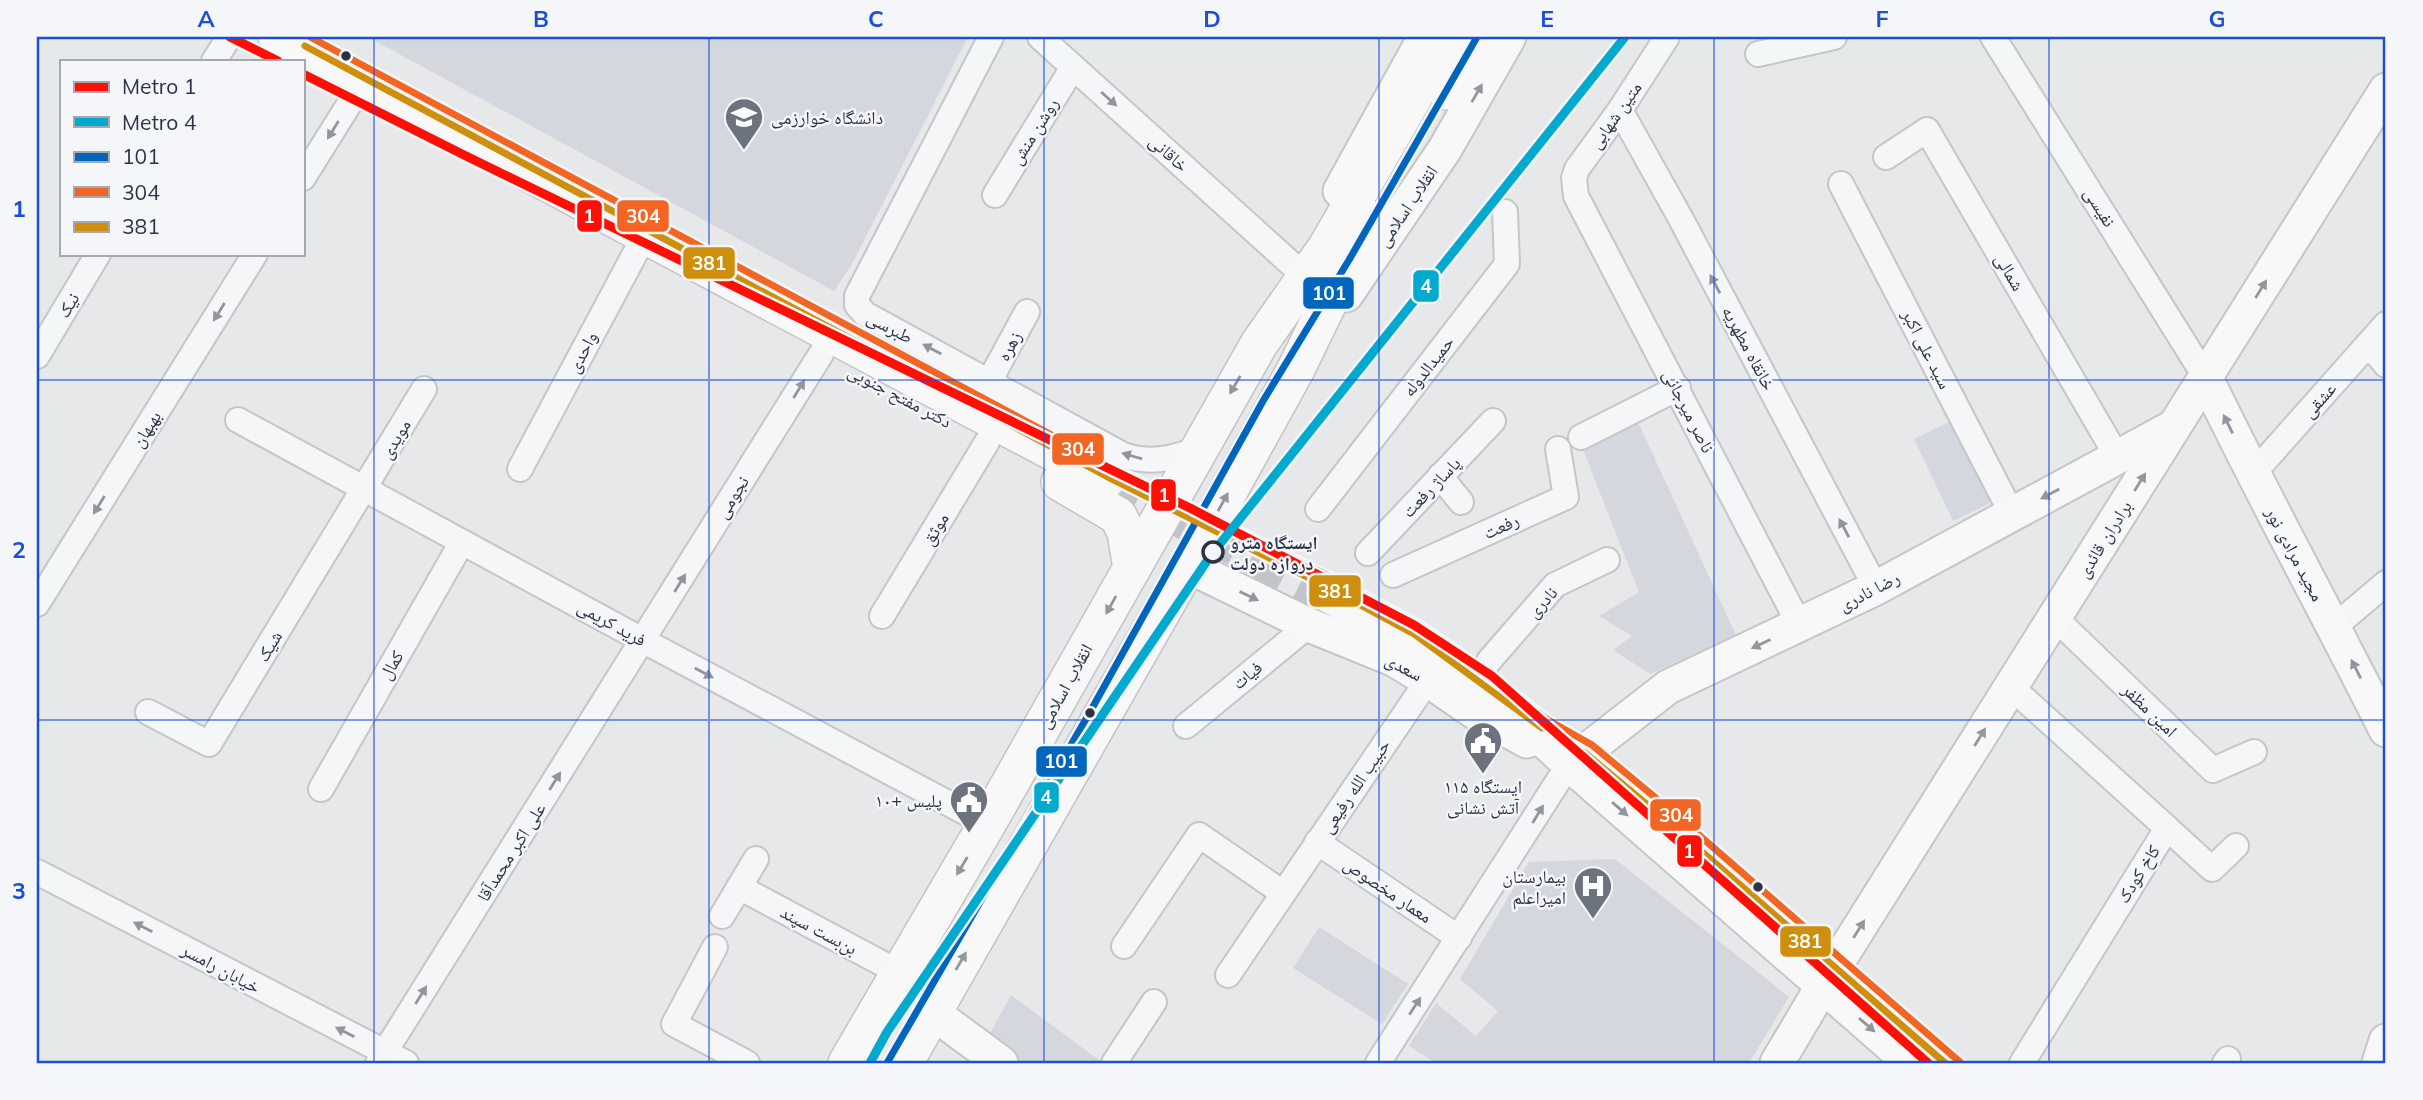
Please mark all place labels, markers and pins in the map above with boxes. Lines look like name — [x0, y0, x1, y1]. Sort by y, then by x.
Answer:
unlabelled marker — [339, 49, 353, 63]
school or university icon: دانشگاه خوارزمی — [723, 96, 765, 151]
place label: دانشگاه خوارزمی — [771, 106, 883, 129]
place label: ایستگاه مترو دروازه دولت — [1230, 531, 1318, 575]
marker: ایستگاه مترو دروازه دولت — [1202, 541, 1224, 563]
unlabelled marker — [1083, 706, 1097, 720]
public building icon: ایستگاه ۱۱۵ آتش نشانی — [1462, 720, 1504, 775]
place label: ایستگاه ۱۱۵ آتش نشانی — [1444, 775, 1522, 819]
public building icon: پلیس +۱۰ — [948, 779, 990, 834]
place label: پلیس +۱۰ — [875, 789, 942, 812]
place label: بیمارستان امیراعلم — [1502, 865, 1566, 910]
hospital icon: بیمارستان امیراعلم — [1572, 865, 1614, 920]
unlabelled marker — [1751, 880, 1765, 894]

